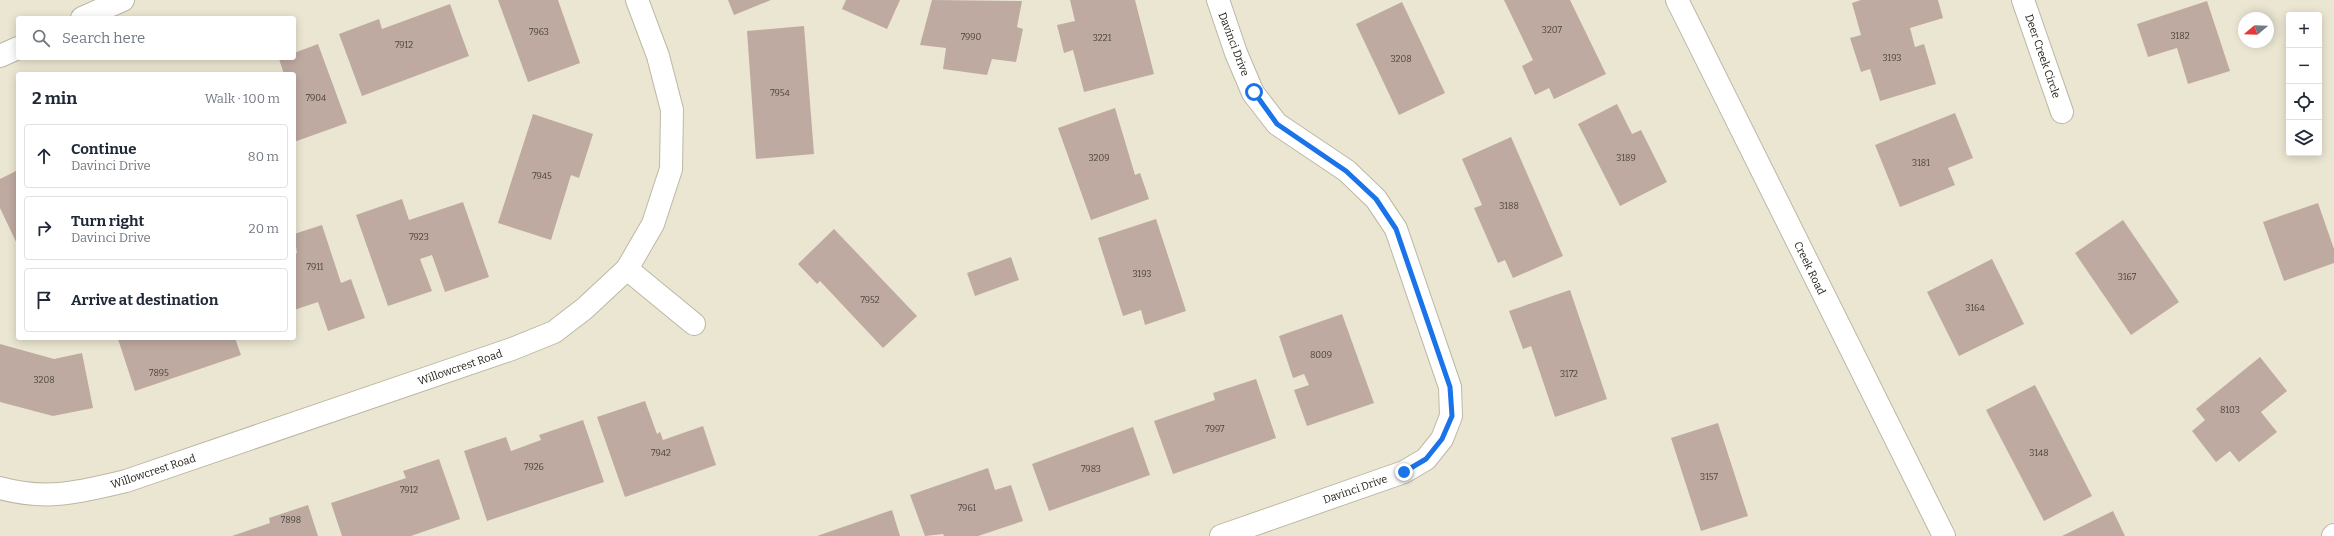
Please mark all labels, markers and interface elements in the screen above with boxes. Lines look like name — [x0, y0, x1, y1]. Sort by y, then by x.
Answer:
street label: Davinci Drive — [1215, 10, 1252, 78]
street label: Deer Creek Circle — [2022, 12, 2063, 100]
north arrow — [2238, 12, 2274, 48]
map controls — [2286, 12, 2322, 156]
button: + — [2286, 12, 2322, 48]
search box — [16, 16, 296, 60]
house number: 3207 — [1542, 25, 1563, 35]
icon: search — [30, 27, 52, 49]
house number: 7963 — [529, 27, 549, 37]
text: Search here — [62, 29, 145, 47]
house number: 3182 — [2170, 31, 2190, 41]
house number: 7990 — [961, 32, 982, 42]
house number: 3221 — [1093, 33, 1112, 43]
house number: 7912 — [395, 40, 413, 50]
button: − — [2286, 48, 2322, 84]
house number: 3193 — [1882, 53, 1902, 63]
house number: 3208 — [1390, 54, 1412, 64]
route start — [1245, 83, 1263, 101]
button: locate — [2286, 84, 2322, 120]
text: 2 min — [32, 88, 77, 109]
house number: 7954 — [770, 88, 791, 98]
text: Walk · 100 m — [205, 91, 280, 106]
house number: 7904 — [306, 93, 327, 103]
button: layers — [2286, 120, 2322, 156]
text: Continue — [71, 140, 137, 158]
icon: ahead — [33, 145, 55, 167]
text: 80 m — [248, 149, 279, 164]
house number: 3209 — [1088, 153, 1110, 163]
house number: 3189 — [1616, 153, 1636, 163]
text: Davinci Drive — [71, 158, 151, 173]
house number: 3181 — [1912, 158, 1930, 168]
house number: 7945 — [532, 171, 552, 181]
house number: 3188 — [1499, 201, 1519, 211]
text: Turn right — [71, 212, 144, 230]
icon: right — [33, 217, 55, 239]
text: 20 m — [249, 221, 279, 236]
text: Davinci Drive — [71, 230, 151, 245]
house number: 7923 — [409, 232, 429, 242]
street label: Creek Road — [1791, 239, 1828, 297]
house number: 7911 — [307, 262, 324, 272]
house number: 3193 — [1132, 269, 1152, 279]
house number: 3167 — [2118, 272, 2137, 282]
icon: arrive — [33, 289, 55, 311]
text: Arrive at destination — [71, 291, 218, 309]
house number: 7952 — [860, 295, 880, 305]
house number: 3164 — [1965, 303, 1985, 313]
street label: Willowcrest Road — [416, 347, 505, 388]
house number: 8009 — [1310, 350, 1332, 360]
house number: 7895 — [149, 368, 169, 378]
house number: 3172 — [1560, 369, 1578, 379]
house number: 3208 — [33, 375, 55, 385]
house number: 8103 — [2220, 405, 2240, 415]
house number: 7997 — [1205, 424, 1225, 434]
house number: 7942 — [651, 448, 671, 458]
house number: 3148 — [2029, 448, 2049, 458]
street label: Willowcrest Road — [109, 451, 198, 491]
house number: 7926 — [524, 462, 544, 472]
route end — [1395, 463, 1413, 481]
house number: 7983 — [1081, 464, 1101, 474]
street label: Davinci Drive — [1321, 472, 1389, 507]
house number: 3157 — [1700, 472, 1718, 482]
house number: 7912 — [400, 485, 418, 495]
house number: 7961 — [958, 503, 977, 513]
house number: 7898 — [281, 515, 301, 525]

